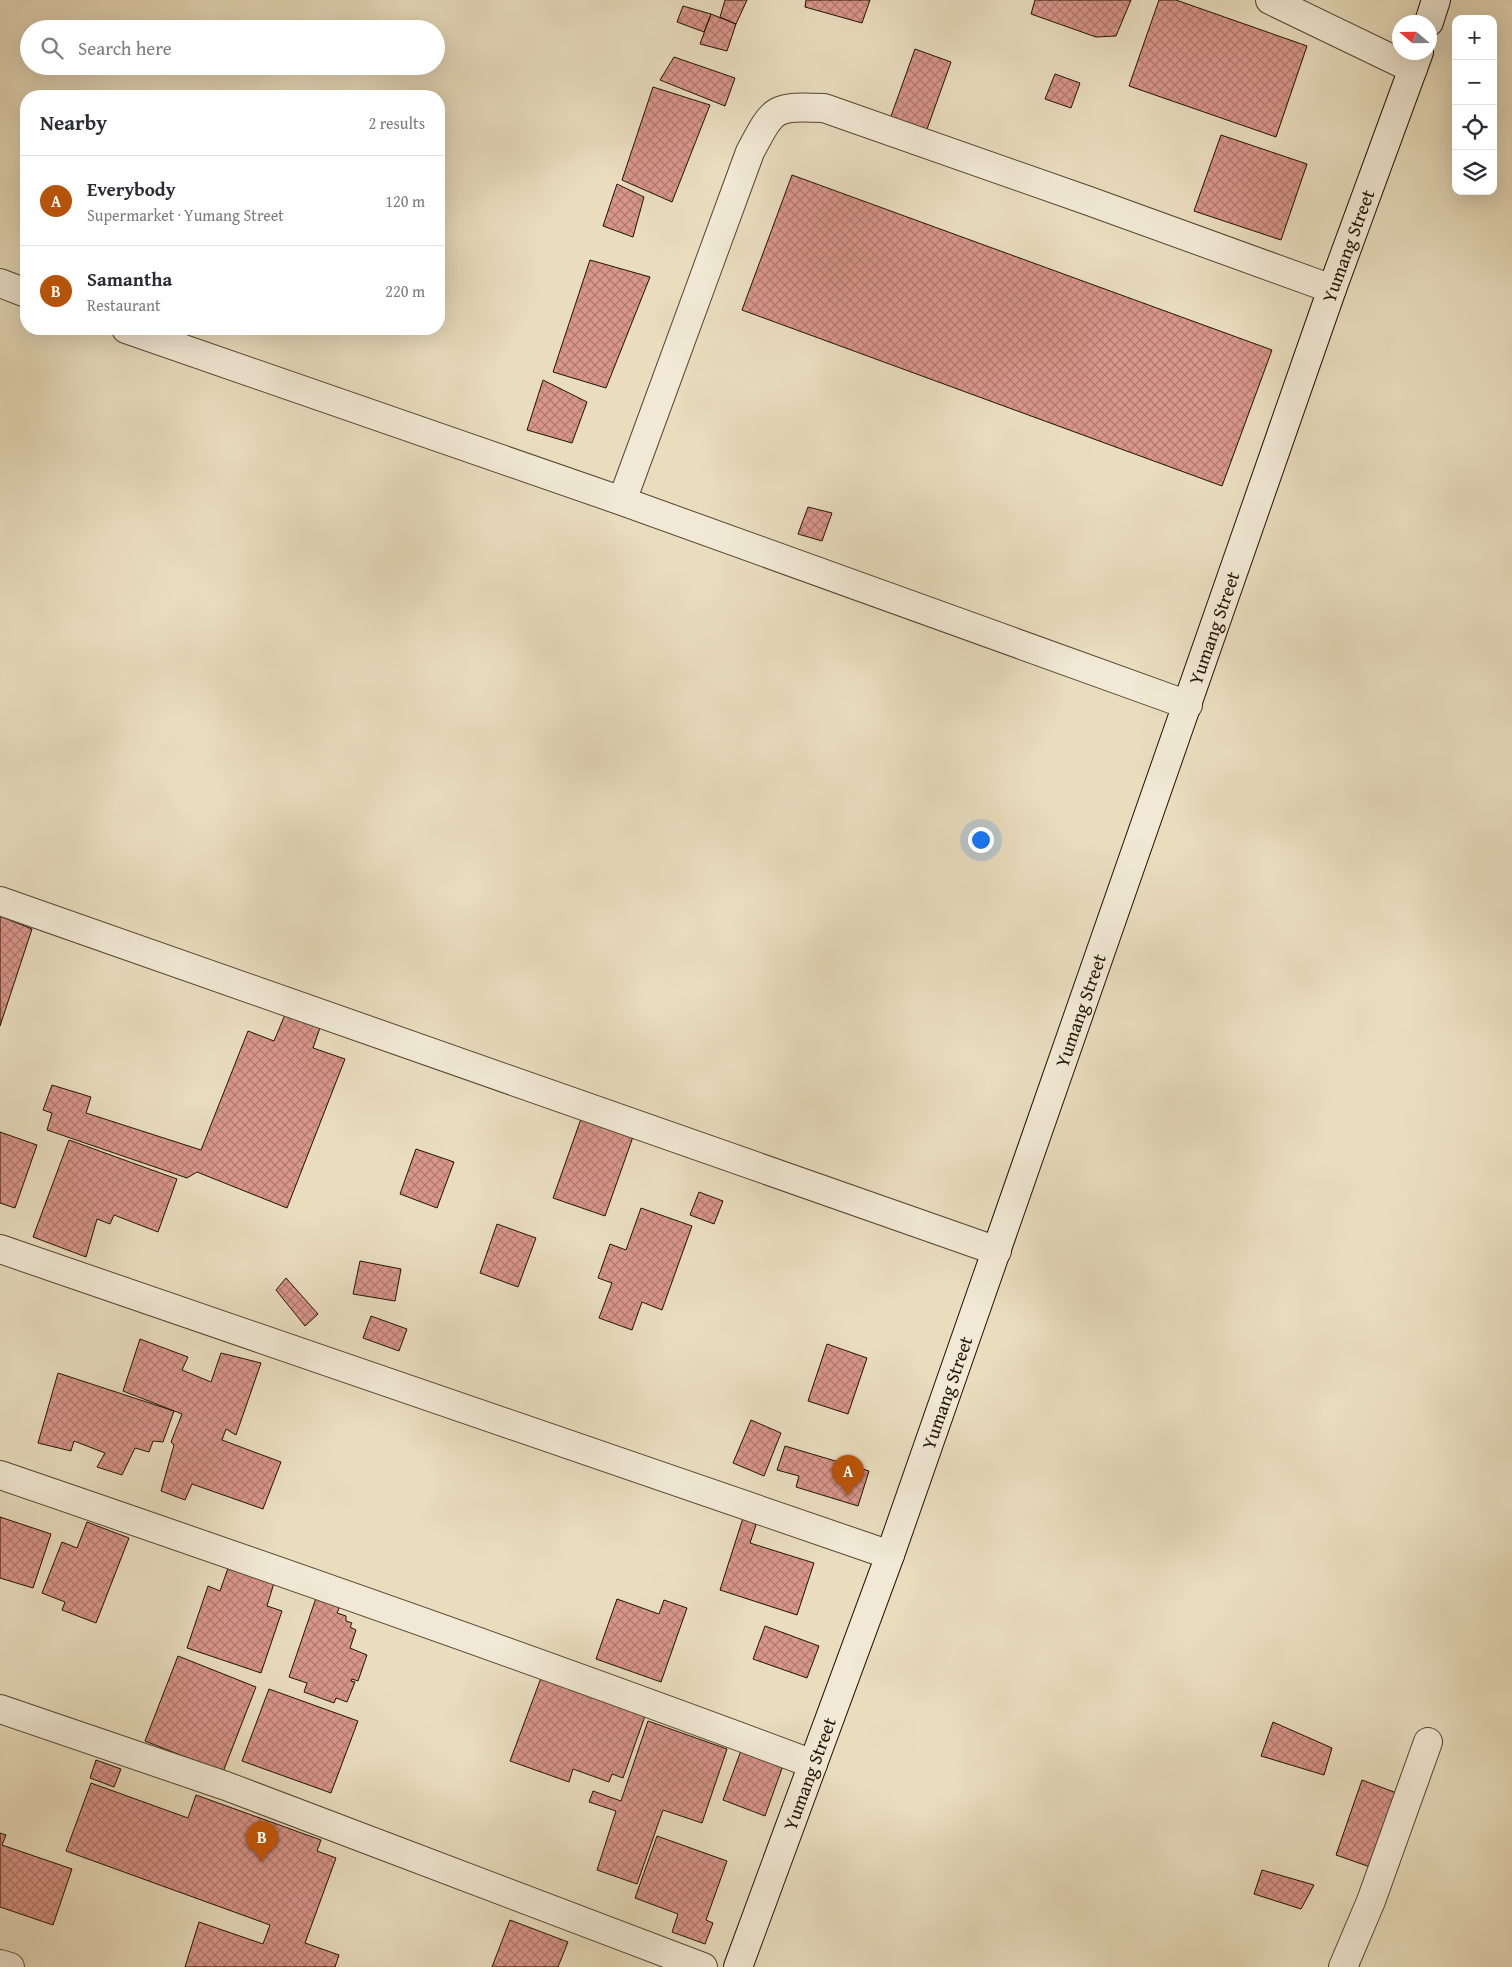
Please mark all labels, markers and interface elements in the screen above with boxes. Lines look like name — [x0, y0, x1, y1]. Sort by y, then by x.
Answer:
north arrow — [1392, 15, 1437, 60]
map controls — [1452, 15, 1497, 195]
button: + — [1452, 15, 1497, 60]
search box — [20, 20, 445, 75]
icon: search — [38, 34, 66, 62]
text: Search here — [78, 34, 172, 62]
button: − — [1452, 60, 1497, 105]
button: locate — [1452, 105, 1497, 150]
text: Nearby — [40, 107, 107, 138]
text: 2 results — [368, 111, 425, 135]
button: layers — [1452, 150, 1497, 195]
text: Everybody — [87, 175, 175, 203]
street label: Yumang Street — [1314, 185, 1382, 306]
text: A — [51, 189, 61, 213]
text: 120 m — [385, 189, 425, 213]
text: Supermarket · Yumang Street — [87, 203, 284, 227]
text: Samantha — [87, 265, 172, 293]
text: B — [51, 279, 61, 303]
text: 220 m — [385, 279, 425, 303]
text: Restaurant — [87, 293, 161, 317]
street label: Yumang Street — [1181, 567, 1247, 689]
your location — [968, 827, 994, 853]
street label: Yumang Street — [1047, 949, 1113, 1071]
street label: Yumang Street — [914, 1332, 980, 1453]
pin: A — [832, 1455, 864, 1496]
street label: Yumang Street — [776, 1713, 843, 1834]
pin: B — [246, 1821, 278, 1862]

